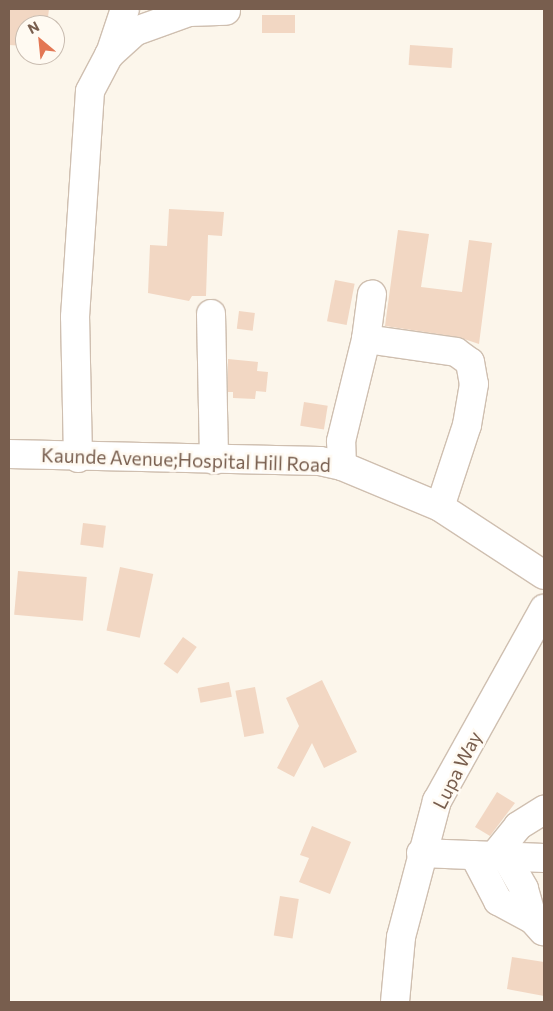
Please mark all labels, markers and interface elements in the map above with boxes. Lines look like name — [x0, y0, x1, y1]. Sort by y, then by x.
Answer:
north arrow — [15, 15, 65, 65]
text: N — [25, 17, 42, 37]
street label: Kaunde Avenue;Hospital Hill Road — [41, 444, 331, 476]
street label: Lupa Way — [428, 727, 486, 813]

